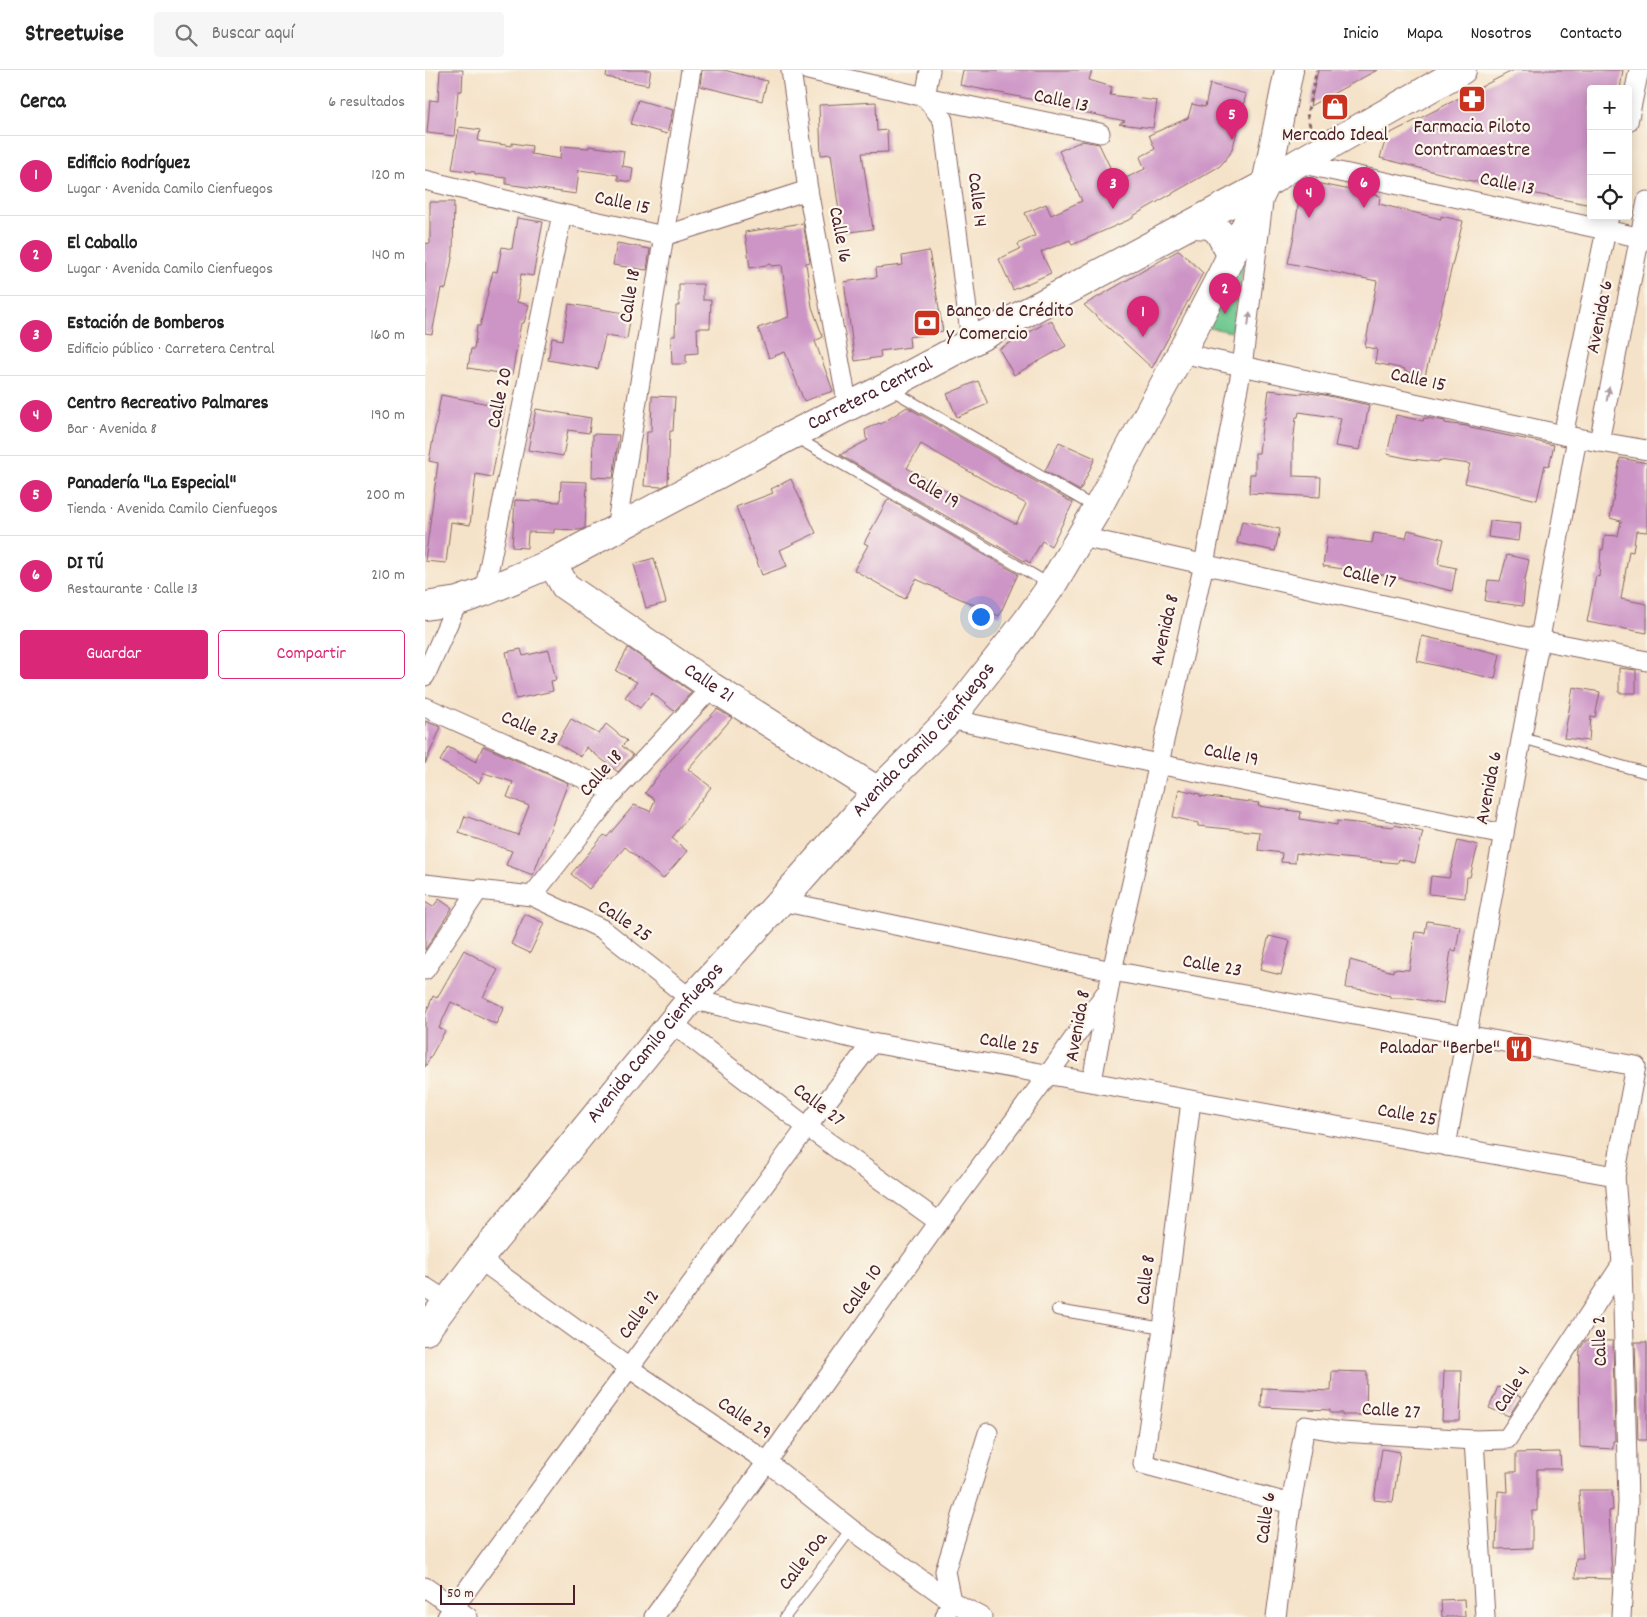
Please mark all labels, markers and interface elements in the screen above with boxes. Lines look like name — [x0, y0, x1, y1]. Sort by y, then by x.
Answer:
search box — [154, 12, 504, 57]
text: Streetwise — [25, 18, 124, 52]
icon: search — [172, 21, 200, 49]
text: Buscar aquí — [212, 21, 294, 48]
text: Inicio — [1343, 22, 1379, 47]
text: Mapa — [1407, 22, 1442, 47]
text: Nosotros — [1470, 22, 1532, 47]
text: Contacto — [1560, 22, 1622, 47]
street label: Calle 13 — [1031, 83, 1091, 121]
pharmacy icon: Farmacia Piloto Contramaestre — [1457, 84, 1487, 114]
map controls — [1587, 85, 1632, 220]
button: + — [1587, 85, 1632, 130]
text: Cerca — [20, 88, 66, 118]
text: 6 resultados — [328, 91, 405, 114]
shop icon: Mercado Ideal — [1320, 92, 1350, 122]
pin: 5 — [1216, 99, 1248, 140]
place label: Farmacia Piloto Contramaestre — [1413, 114, 1531, 165]
place label: Mercado Ideal — [1282, 122, 1389, 150]
button: − — [1587, 130, 1632, 175]
text: Edificio Rodríguez — [67, 151, 190, 178]
text: 1 — [34, 164, 38, 187]
text: 120 m — [371, 164, 405, 187]
street label: Calle 13 — [1477, 166, 1537, 204]
pin: 6 — [1348, 167, 1380, 208]
pin: 3 — [1097, 168, 1129, 209]
street label: Calle 14 — [959, 171, 993, 229]
button: locate — [1587, 175, 1632, 220]
pin: 4 — [1293, 177, 1325, 218]
text: Lugar · Avenida Camilo Cienfuegos — [67, 178, 273, 201]
street label: Calle 15 — [592, 185, 652, 223]
street label: Calle 16 — [820, 205, 858, 265]
text: El Caballo — [67, 231, 137, 258]
text: 2 — [33, 244, 40, 267]
text: 140 m — [371, 244, 405, 267]
text: Lugar · Avenida Camilo Cienfuegos — [67, 258, 273, 281]
street label: Calle 18 — [613, 267, 649, 325]
pin: 2 — [1209, 273, 1241, 314]
street label: Avenida 6 — [1580, 278, 1622, 356]
pin: 1 — [1127, 296, 1159, 337]
place label: Banco de Crédito y Comercio — [946, 298, 1074, 349]
bank icon: Banco de Crédito y Comercio — [912, 308, 942, 338]
text: Estación de Bomberos — [67, 311, 224, 338]
one-way arrow — [1245, 311, 1253, 327]
text: 3 — [32, 324, 40, 347]
text: 160 m — [370, 324, 405, 347]
text: Edificio público · Carretera Central — [67, 338, 275, 361]
street label: Carretera Central — [803, 351, 938, 439]
street label: Calle 15 — [1388, 362, 1448, 400]
street label: Calle 20 — [481, 365, 521, 431]
one-way arrow — [1605, 386, 1613, 402]
text: Centro Recreativo Palmares — [67, 391, 269, 418]
text: 4 — [33, 404, 39, 427]
text: 190 m — [371, 404, 405, 427]
text: Bar · Avenida 8 — [67, 418, 157, 441]
street label: Calle 19 — [902, 465, 964, 517]
text: Panadería "La Especial" — [67, 471, 236, 498]
text: 5 — [32, 484, 40, 507]
text: 200 m — [366, 484, 405, 507]
text: Tienda · Avenida Camilo Cienfuegos — [67, 498, 278, 521]
text: DI TÚ — [67, 551, 103, 578]
street label: Calle 17 — [1339, 558, 1399, 598]
text: 6 — [32, 564, 40, 587]
text: 210 m — [371, 564, 405, 587]
text: Restaurante · Calle 13 — [67, 578, 198, 601]
street label: Avenida 8 — [1144, 592, 1188, 668]
your location — [968, 604, 994, 630]
button: Guardar — [20, 630, 208, 679]
button: Compartir — [218, 630, 405, 679]
street label: Calle 21 — [677, 657, 739, 711]
street label: Avenida Camilo Cienfuegos — [846, 657, 1003, 824]
street label: Calle 23 — [496, 704, 562, 754]
street label: Calle 19 — [1201, 737, 1261, 775]
street label: Calle 18 — [574, 744, 630, 804]
street label: Avenida 6 — [1469, 749, 1511, 827]
street label: Calle 25 — [591, 894, 657, 950]
street label: Calle 23 — [1180, 948, 1244, 986]
street label: Avenida Camilo Cienfuegos — [581, 957, 731, 1130]
street label: Avenida 8 — [1059, 988, 1099, 1064]
street label: Calle 25 — [977, 1026, 1041, 1064]
restaurant icon: Paladar "Berbe" — [1504, 1034, 1534, 1064]
place label: Paladar "Berbe" — [1379, 1035, 1500, 1063]
street label: Calle 27 — [786, 1077, 850, 1135]
street label: Calle 25 — [1375, 1097, 1439, 1135]
street label: Calle 8 — [1130, 1253, 1164, 1307]
street label: Calle 10 — [835, 1258, 891, 1322]
street label: Calle 12 — [612, 1284, 668, 1346]
street label: Calle 2 — [1586, 1315, 1616, 1367]
street label: Calle 4 — [1488, 1361, 1538, 1419]
street label: Calle 29 — [711, 1391, 777, 1447]
street label: Calle 27 — [1361, 1396, 1421, 1428]
street label: Calle 6 — [1250, 1490, 1284, 1546]
street label: Calle 10a — [773, 1526, 836, 1597]
scale bar — [440, 1582, 575, 1605]
text: 50 m — [447, 1584, 474, 1604]

